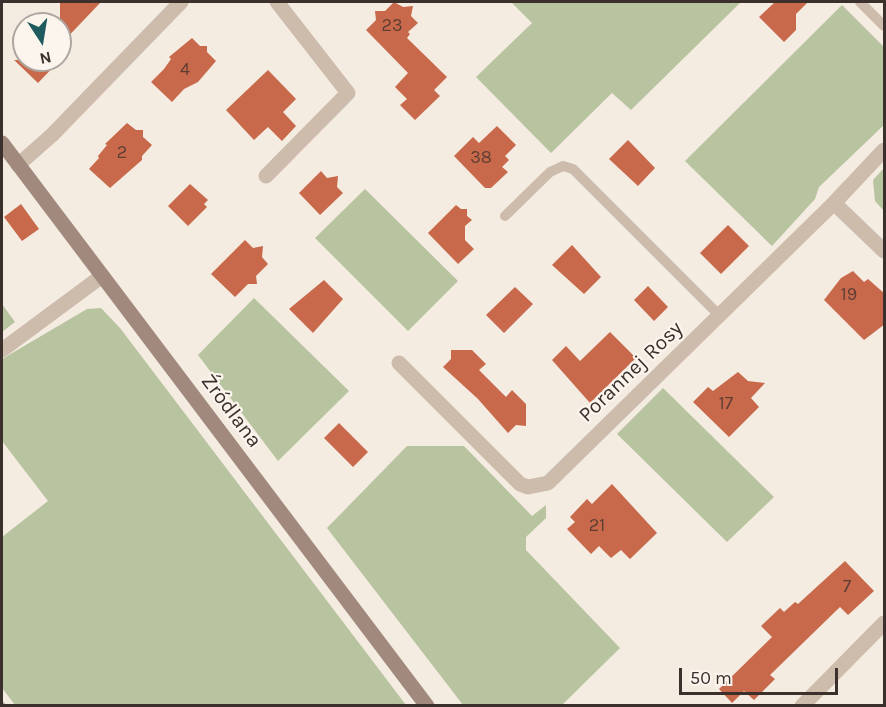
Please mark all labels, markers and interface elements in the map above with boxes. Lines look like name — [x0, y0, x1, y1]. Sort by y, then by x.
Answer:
north arrow — [12, 12, 72, 72]
house number: 23 — [381, 15, 403, 37]
text: N — [38, 48, 53, 69]
house number: 4 — [180, 59, 190, 81]
house number: 2 — [117, 142, 127, 164]
house number: 38 — [470, 147, 492, 169]
house number: 19 — [841, 284, 857, 306]
street label: Porannej Rosy — [574, 316, 688, 428]
street label: Źródlana — [195, 369, 267, 453]
house number: 17 — [719, 393, 733, 415]
house number: 21 — [589, 515, 605, 537]
house number: 7 — [843, 576, 851, 598]
scale bar — [682, 656, 841, 694]
text: 50 m — [690, 667, 732, 689]

